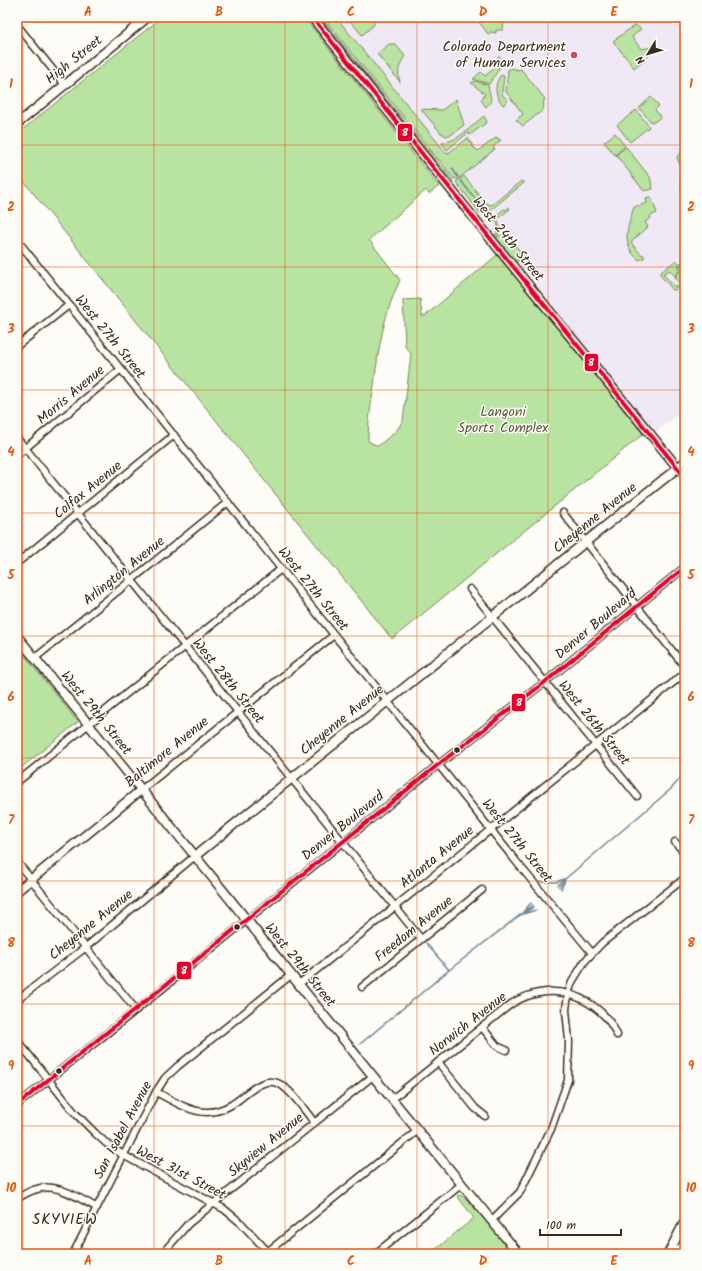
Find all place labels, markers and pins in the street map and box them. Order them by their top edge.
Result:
place label: Colorado Department of Human Services [442,36,567,74]
marker: Colorado Department of Human Services [569,50,579,60]
unlabelled marker [452,745,462,755]
unlabelled marker [232,922,242,932]
unlabelled marker [54,1066,64,1076]

